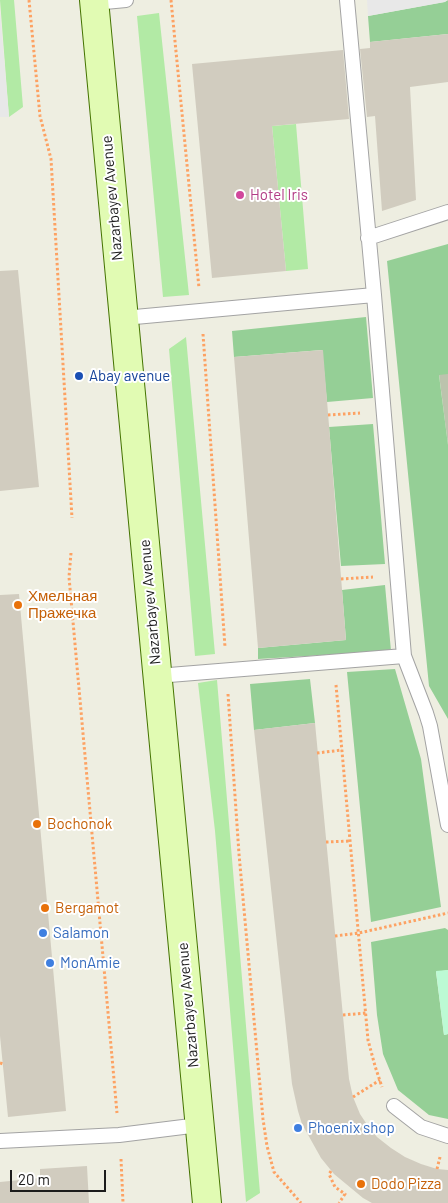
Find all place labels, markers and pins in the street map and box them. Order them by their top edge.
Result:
place label: Hotel Iris [250,186,308,204]
marker: Hotel Iris [234,189,246,201]
place label: Abay avenue [89,367,170,385]
marker: Abay avenue [73,370,85,382]
place label: Хмельная Пражечка [28,587,97,622]
marker: Хмельная Пражечка [12,599,24,611]
place label: Bochonok [47,815,112,833]
marker: Bochonok [31,818,43,830]
place label: Bergamot [55,899,119,917]
marker: Bergamot [39,902,51,914]
place label: Salamon [53,924,109,942]
marker: Salamon [37,927,49,939]
place label: MonAmie [60,954,120,972]
marker: MonAmie [44,957,56,969]
place label: Phoenix shop [308,1119,395,1137]
marker: Phoenix shop [292,1122,304,1134]
place label: Dodo Pizza [371,1175,442,1193]
marker: Dodo Pizza [355,1178,367,1190]

